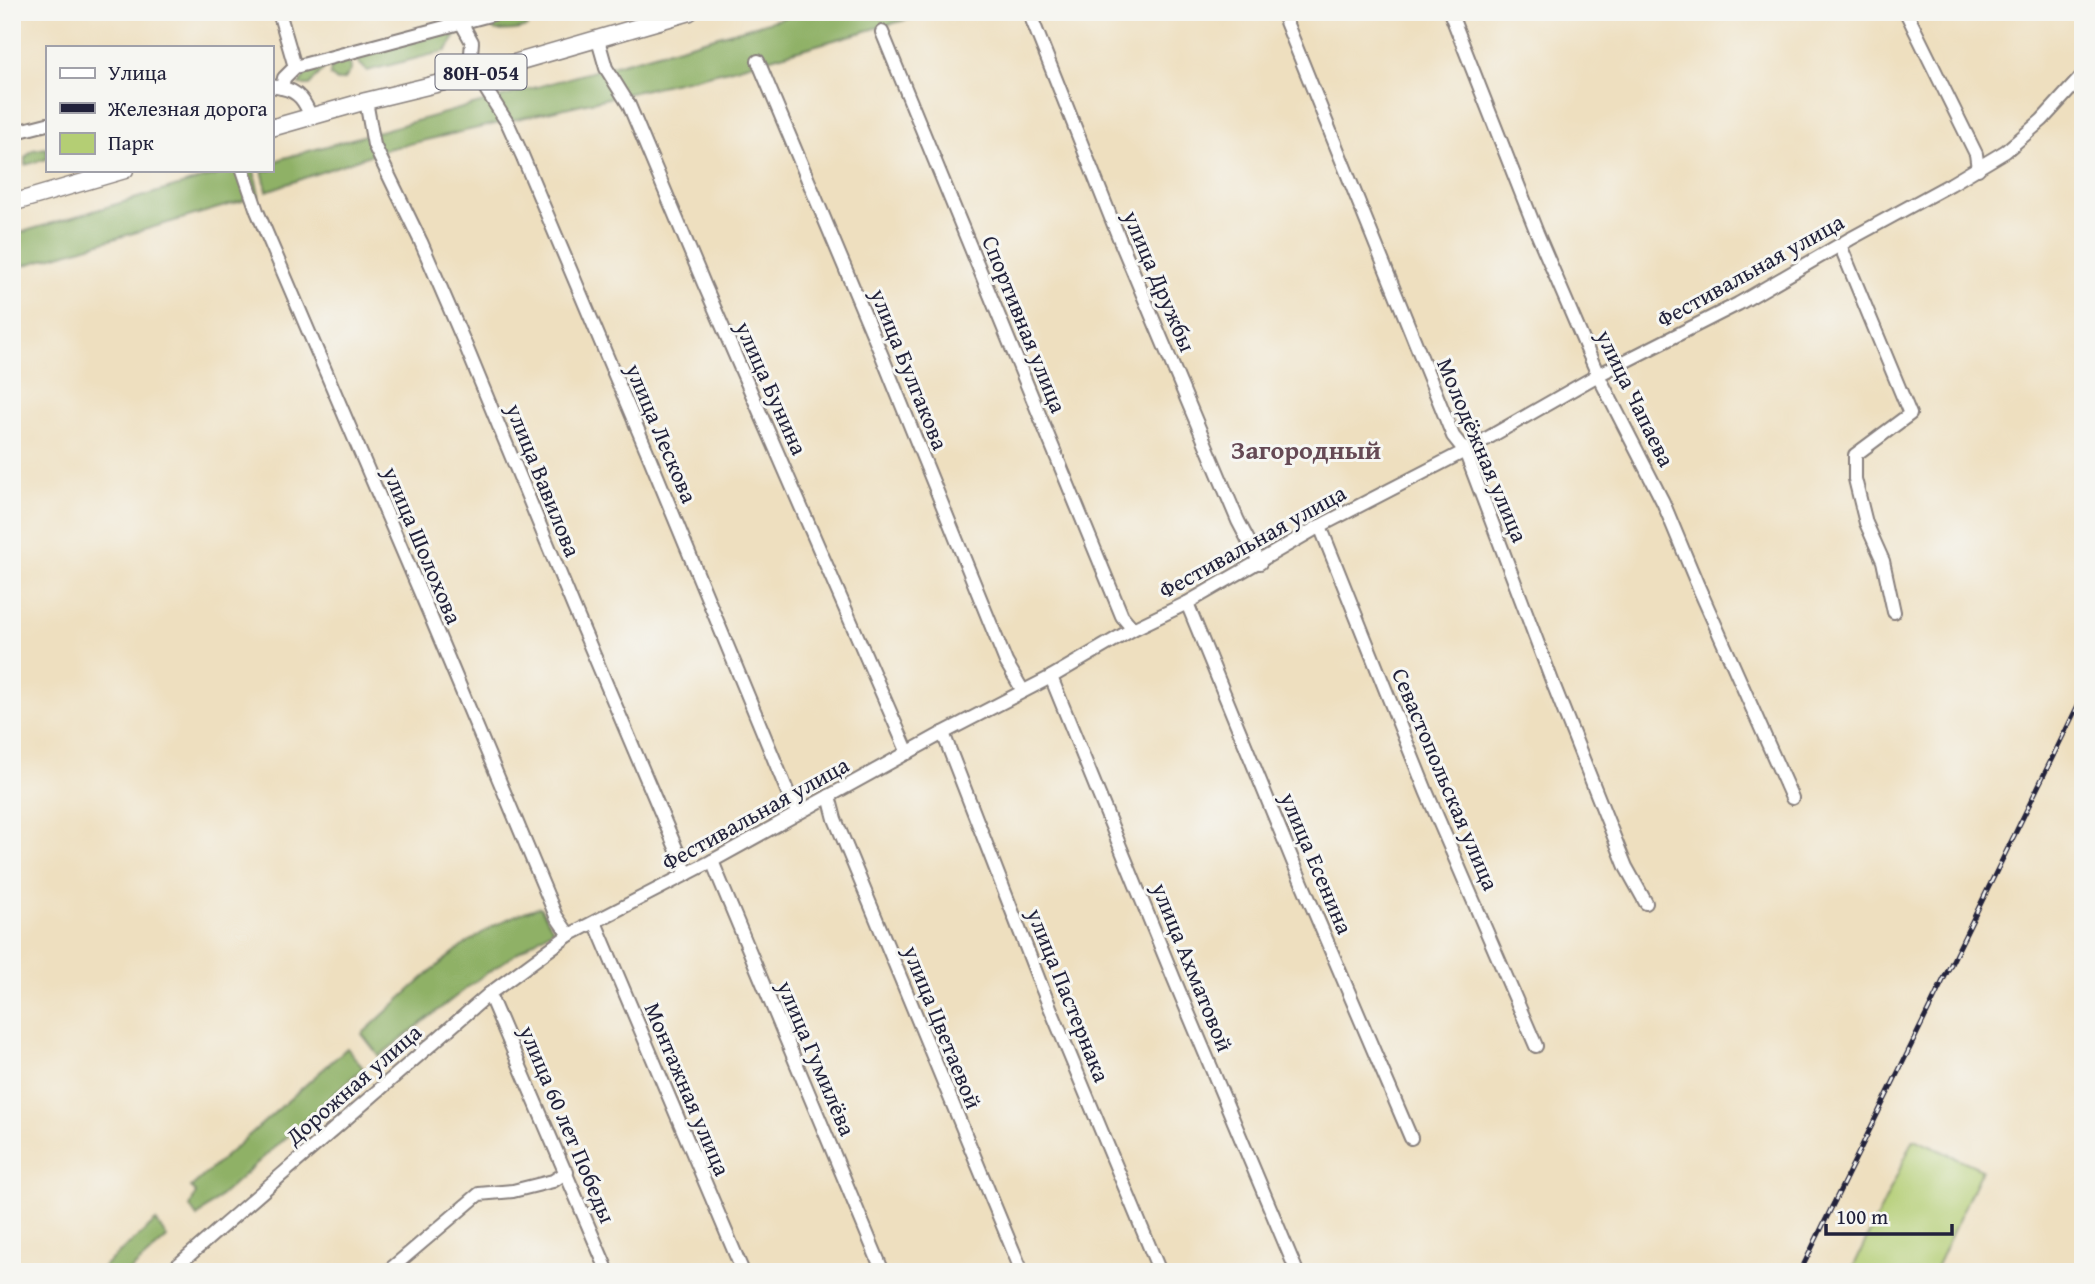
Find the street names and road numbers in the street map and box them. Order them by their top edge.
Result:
road number: 80Н-054 [435,55,526,90]
street label: улица Дружбы [1115,204,1205,357]
street label: Фестивальная улица [1650,205,1850,335]
street label: Спортивная улица [974,230,1076,418]
street label: улица Булгакова [862,283,957,455]
street label: улица Бунина [727,315,816,460]
street label: улица Чапаева [1588,323,1684,472]
street label: Молодёжная улица [1429,353,1537,547]
street label: улица Лескова [617,357,706,508]
street label: улица Вавилова [498,398,590,562]
street label: улица Шолохова [375,460,471,629]
street label: Фестивальная улица [1152,476,1352,606]
street label: Севастопольская улица [1384,663,1508,895]
street label: Фестивальная улица [655,748,855,878]
street label: улица Есенина [1272,786,1362,939]
street label: улица Ахматовой [1144,877,1242,1057]
street label: улица Пастернака [1019,902,1119,1087]
street label: улица Цветаевой [895,939,991,1114]
street label: улица Гумилёва [769,974,865,1141]
street label: Монтажная улица [637,997,739,1181]
street label: Дорожная улица [277,1016,428,1153]
street label: улица 60 лет Победы [511,1019,625,1228]

